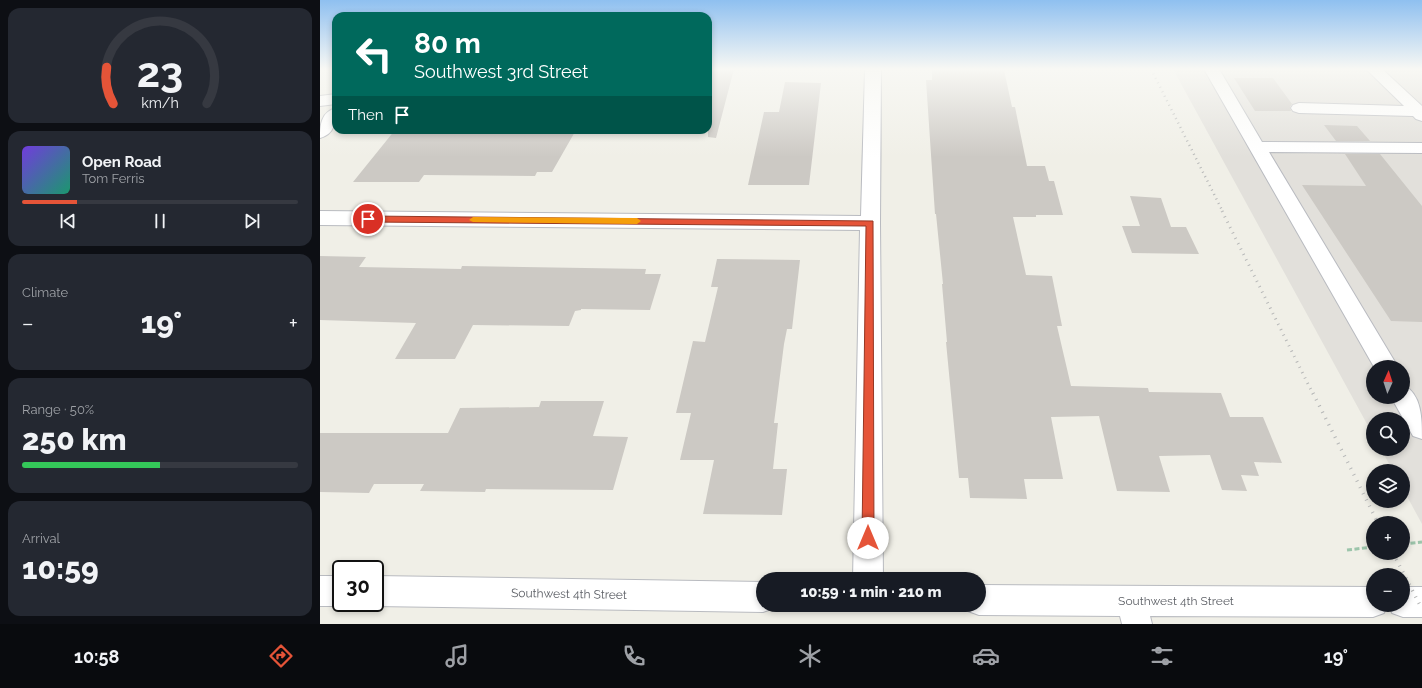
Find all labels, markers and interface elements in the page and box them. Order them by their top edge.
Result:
text: 80 m [414,27,481,60]
icon: left [348,28,400,80]
text: 23 [137,47,183,96]
text: Southwest 3rd Street [414,61,588,82]
text: km/h [141,94,179,110]
icon: arrive [391,104,413,126]
text: Then [348,106,383,124]
text: Open Road [82,153,162,171]
text: Tom Ferris [82,171,145,186]
pin [351,202,385,236]
icon: arrive [357,208,379,230]
icon: previous [57,210,79,232]
icon: pause [149,210,171,232]
icon: next [241,210,263,232]
text: Climate [22,285,68,300]
text: 19° [141,305,182,340]
text: − [22,310,34,336]
text: + [289,310,298,336]
north arrow [1366,360,1410,404]
map controls [1366,360,1410,612]
text: Range · 50% [22,402,94,417]
button: search [1366,412,1410,456]
text: 250 km [22,422,127,457]
button: layers [1366,464,1410,508]
button: + [1366,516,1410,560]
position arrow [847,517,889,559]
text: Arrival [22,531,60,546]
text: 10:59 [22,551,99,586]
speed limit sign: 30 [332,560,384,612]
button: − [1366,568,1410,612]
text: 10:59 · 1 min · 210 m [800,583,942,601]
street label: Southwest 4th Street [511,586,627,602]
street label: Southwest 4th Street [1118,594,1234,608]
icon: directions [267,642,295,670]
icon: music [443,642,471,670]
icon: phone [620,642,648,670]
icon: climate [796,642,824,670]
icon: car [972,642,1000,670]
icon: filters [1148,642,1176,670]
text: 10:58 [74,646,119,667]
text: 19° [1324,646,1348,667]

